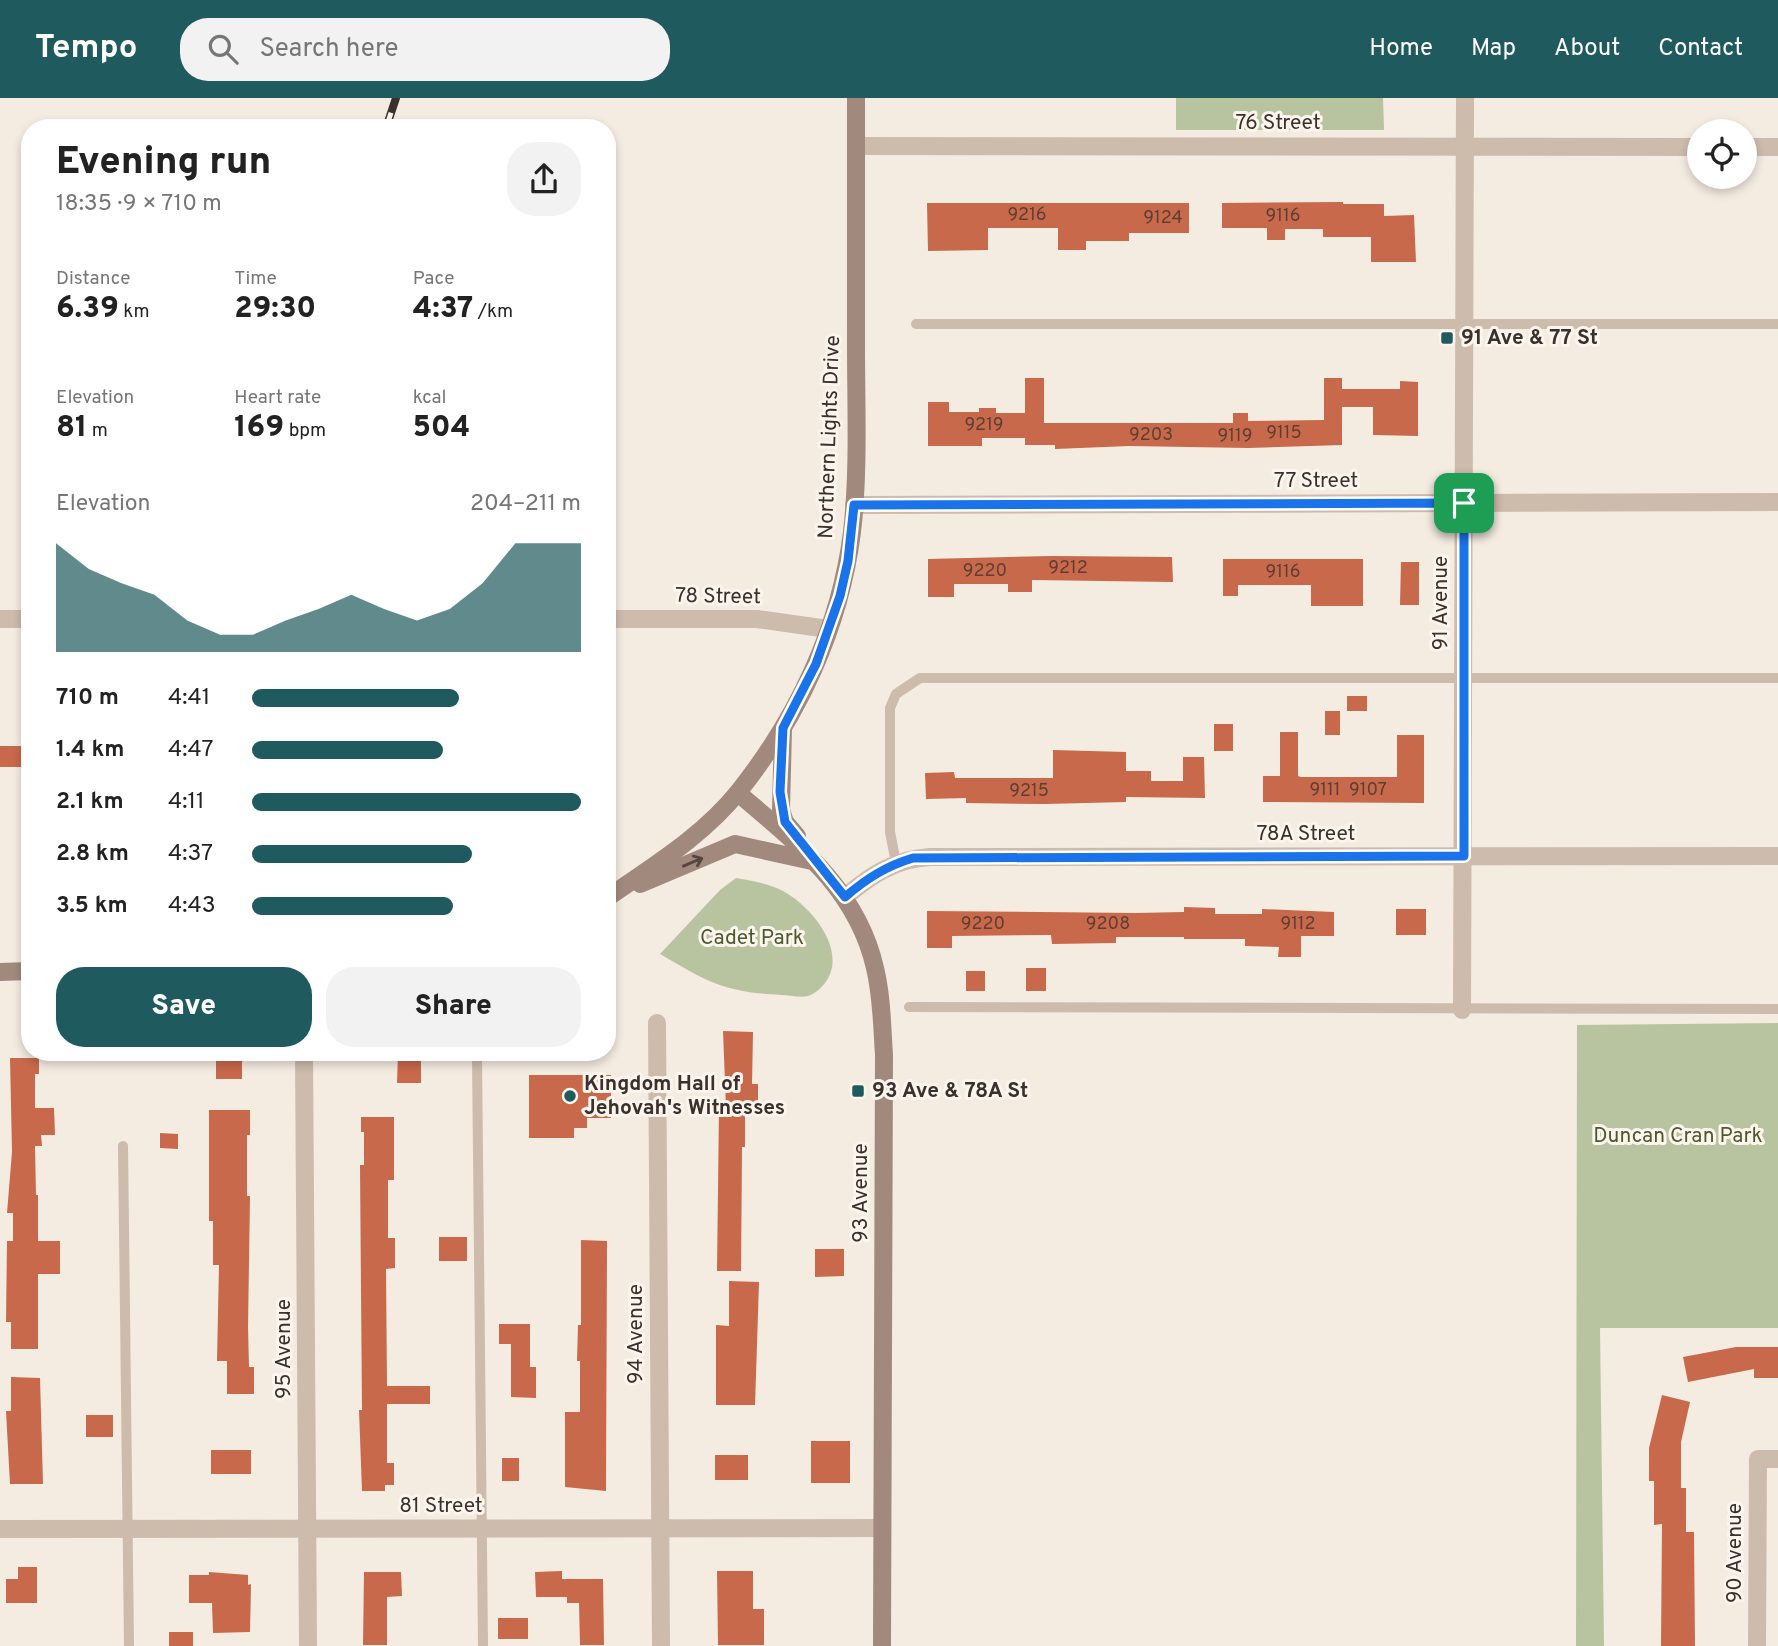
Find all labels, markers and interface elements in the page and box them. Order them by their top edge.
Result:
search box [180,18,670,81]
text: Tempo [35,28,138,70]
icon: search [204,30,242,68]
text: Search here [260,33,398,66]
text: Home [1369,34,1433,64]
text: Map [1471,34,1516,64]
text: About [1554,34,1620,64]
text: Contact [1658,34,1743,64]
street label: 76 Street [1235,110,1321,137]
map controls [1687,119,1757,189]
button: locate [1687,119,1757,189]
text: Evening run [56,139,271,188]
button: share [507,142,581,216]
text: 18:35 · 9 × 710 m [56,190,222,219]
house number: 9216 [1007,204,1047,227]
house number: 9116 [1266,205,1300,228]
house number: 9124 [1143,207,1183,230]
text: Distance [56,267,131,291]
text: Time [234,267,277,291]
text: Pace [413,267,454,291]
text: 6.39 [56,291,119,328]
text: 29:30 [234,291,316,328]
text: 4:37 [413,291,473,328]
text: km [119,300,150,324]
text: /km [473,300,513,324]
place label: 91 Ave & 77 St [1461,325,1598,352]
marker: 91 Ave & 77 St [1439,330,1455,346]
street label: Northern Lights Drive [813,335,847,539]
text: Elevation [56,386,134,410]
text: Heart rate [234,386,321,410]
text: kcal [413,386,446,410]
text: 81 [56,410,87,447]
text: 169 [234,410,284,447]
text: 504 [413,410,470,447]
house number: 9219 [964,414,1004,437]
text: m [87,419,108,443]
text: bpm [284,419,326,443]
house number: 9115 [1266,422,1302,445]
house number: 9203 [1129,424,1173,447]
house number: 9119 [1218,425,1252,448]
street label: 77 Street [1274,468,1358,495]
pin [1434,473,1494,533]
icon: arrive [1445,484,1483,522]
text: Elevation [56,490,151,519]
text: 204–211 m [470,490,581,519]
street label: 91 Avenue [1428,556,1455,650]
house number: 9212 [1048,557,1088,580]
house number: 9220 [963,560,1007,583]
house number: 9116 [1266,561,1300,584]
street label: 78 Street [675,583,761,611]
text: 710 m [56,684,119,713]
text: 4:41 [168,684,210,713]
text: 1.4 km [56,736,124,765]
text: 4:47 [168,736,214,765]
house number: 9111 [1310,779,1340,802]
house number: 9107 [1349,779,1387,802]
house number: 9215 [1009,780,1049,803]
text: 2.1 km [56,788,124,817]
text: 4:11 [168,788,205,817]
street label: 78A Street [1256,821,1356,848]
text: 2.8 km [56,840,129,869]
text: 4:37 [168,840,213,869]
one-way arrow [681,855,703,868]
text: 3.5 km [56,892,128,921]
text: 4:43 [168,892,216,921]
house number: 9220 [961,913,1005,936]
house number: 9208 [1086,913,1130,936]
house number: 9112 [1280,913,1316,936]
park label: Cadet Park [700,925,804,952]
button: Save [56,967,312,1047]
button: Share [326,967,581,1047]
place label: Kingdom Hall of Jehovah's Witnesses [584,1071,785,1122]
place label: 93 Ave & 78A St [872,1078,1028,1105]
marker: 93 Ave & 78A St [850,1083,866,1099]
marker: Kingdom Hall of Jehovah's Witnesses [562,1088,578,1104]
park label: Duncan Cran Park [1593,1123,1763,1150]
street label: 93 Avenue [848,1143,875,1243]
street label: 94 Avenue [623,1284,650,1384]
street label: 95 Avenue [271,1299,298,1399]
street label: 81 Street [399,1493,483,1520]
street label: 90 Avenue [1722,1503,1749,1603]

